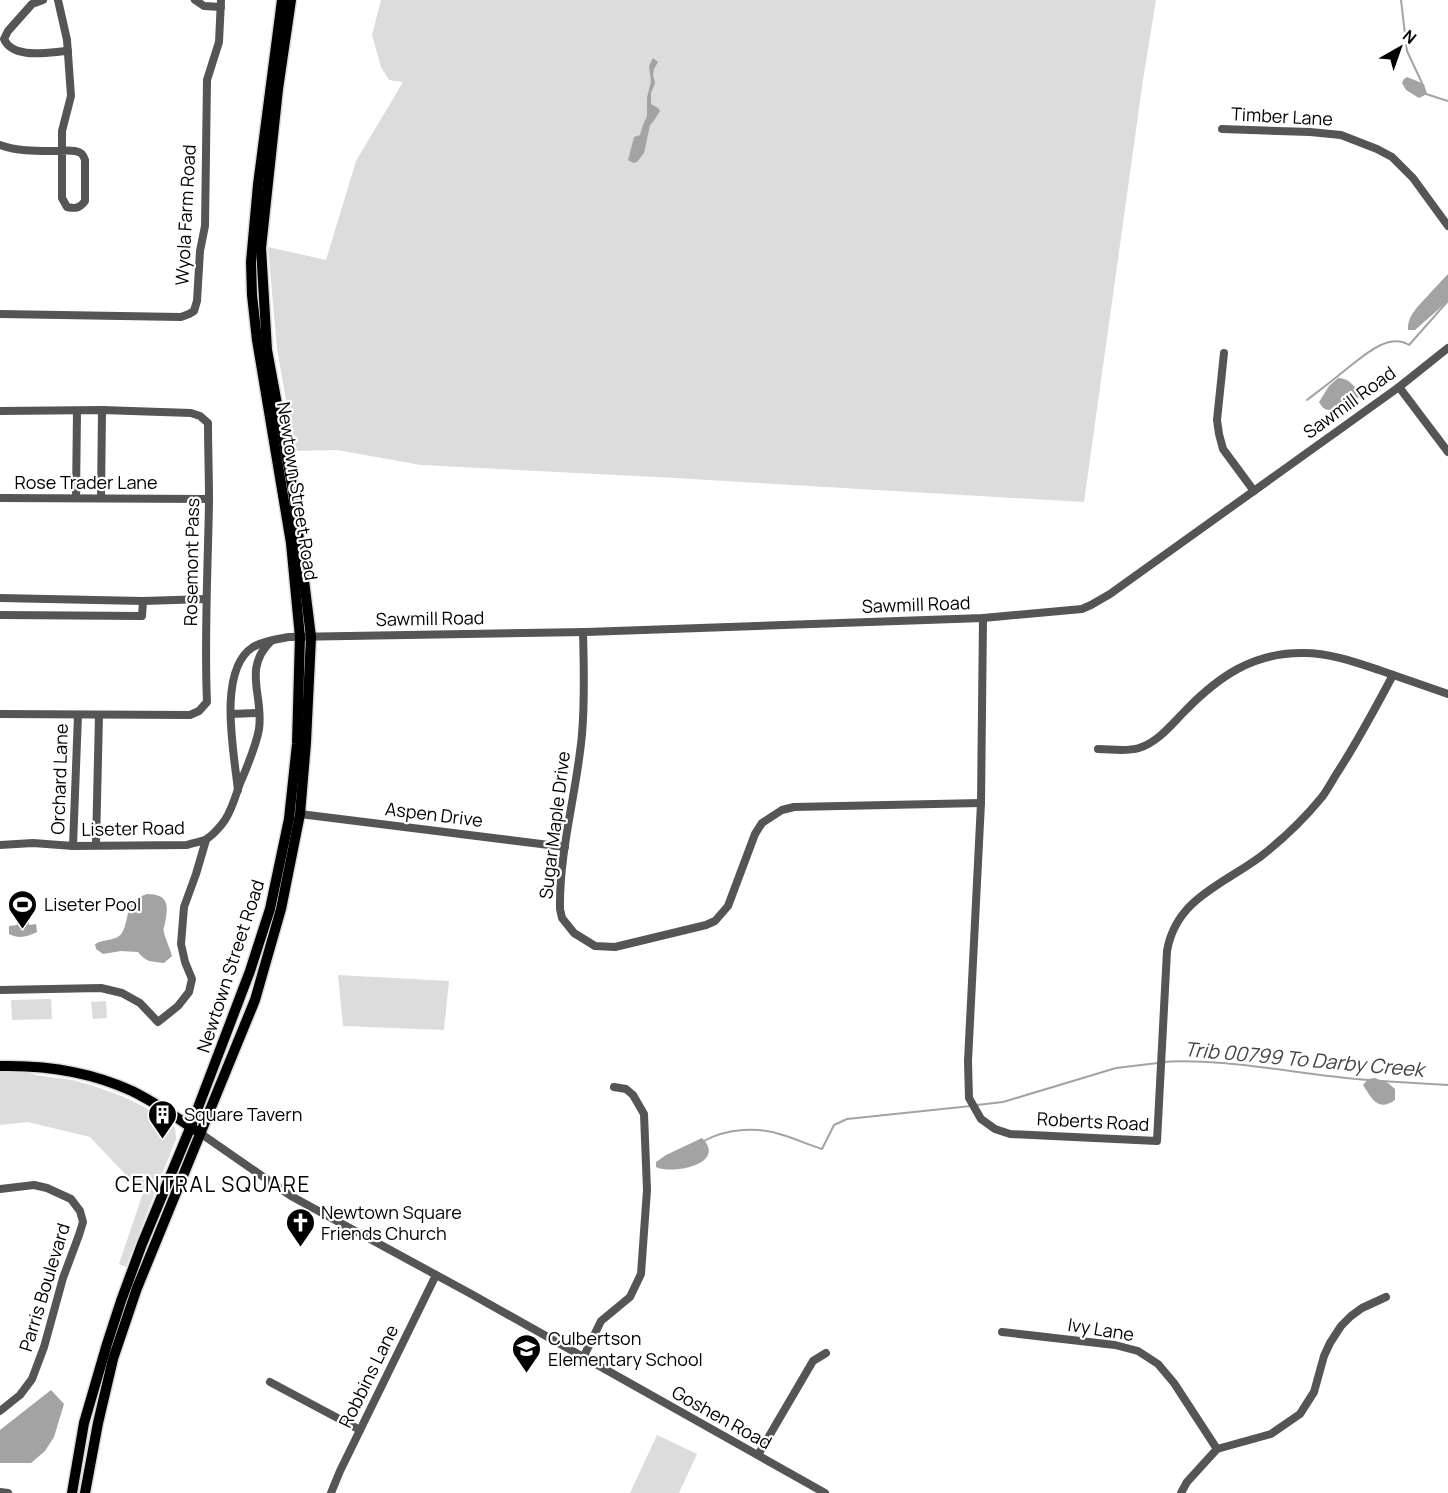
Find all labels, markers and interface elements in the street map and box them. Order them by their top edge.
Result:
north arrow [1370,18,1430,78]
text: N [1398,24,1421,49]
street label: Timber Lane [1231,101,1333,131]
street label: Wyola Farm Road [169,144,201,286]
street label: Sawmill Road [1298,360,1400,444]
street label: Newtown Street Road [272,400,324,582]
street label: Rose Trader Lane [14,470,158,494]
street label: Rosemont Pass [178,498,204,626]
street label: Sawmill Road [861,590,971,618]
street label: Sawmill Road [375,605,485,631]
street label: Orchard Lane [45,723,73,835]
street label: Sugar Maple Drive [533,750,575,900]
street label: Aspen Drive [384,796,484,832]
street label: Liseter Road [81,815,185,841]
street label: Newtown Street Road [191,876,269,1056]
sports icon: Liseter Pool [7,888,39,930]
place label: Liseter Pool [44,892,141,916]
water label: Trib 00799 To Darby Creek [1183,1035,1428,1083]
building icon: Square Tavern [147,1098,179,1140]
place label: Square Tavern [184,1102,303,1126]
street label: Roberts Road [1036,1106,1150,1136]
district label: CENTRAL SQUARE [115,1170,311,1198]
place label: Newtown Square Friends Church [321,1200,462,1245]
church icon: Newtown Square Friends Church [284,1206,316,1248]
street label: Parris Boulevard [13,1220,75,1354]
street label: Ivy Lane [1066,1312,1136,1346]
street label: Robbins Lane [333,1321,403,1431]
place label: Culbertson Elementary School [548,1326,703,1371]
school or university icon: Culbertson Elementary School [511,1332,543,1374]
street label: Goshen Road [668,1380,776,1454]

